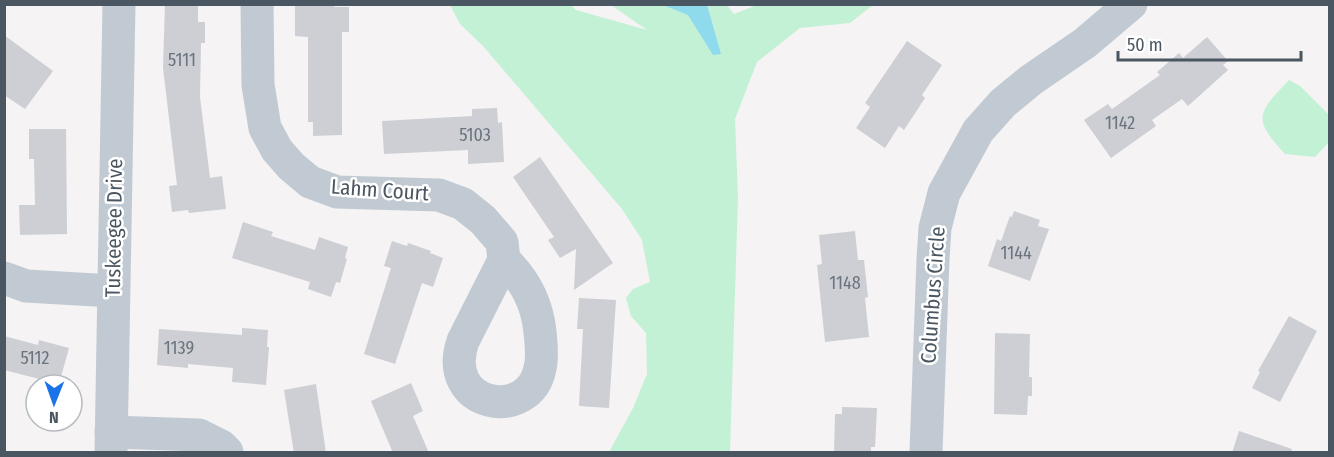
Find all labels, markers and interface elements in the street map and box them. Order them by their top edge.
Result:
scale bar [1118,24,1301,62]
text: 50 m [1127,34,1163,56]
house number: 5111 [168,49,196,71]
house number: 1142 [1105,112,1135,134]
house number: 5103 [459,124,491,146]
street label: Tuskeegee Drive [100,158,128,298]
street label: Lahm Court [330,174,430,206]
street label: Columbus Circle [915,225,951,365]
house number: 1144 [1000,242,1032,264]
house number: 1148 [829,272,861,294]
house number: 1139 [164,337,194,359]
house number: 5112 [20,347,50,369]
north arrow [24,373,84,433]
text: N [49,408,59,427]

